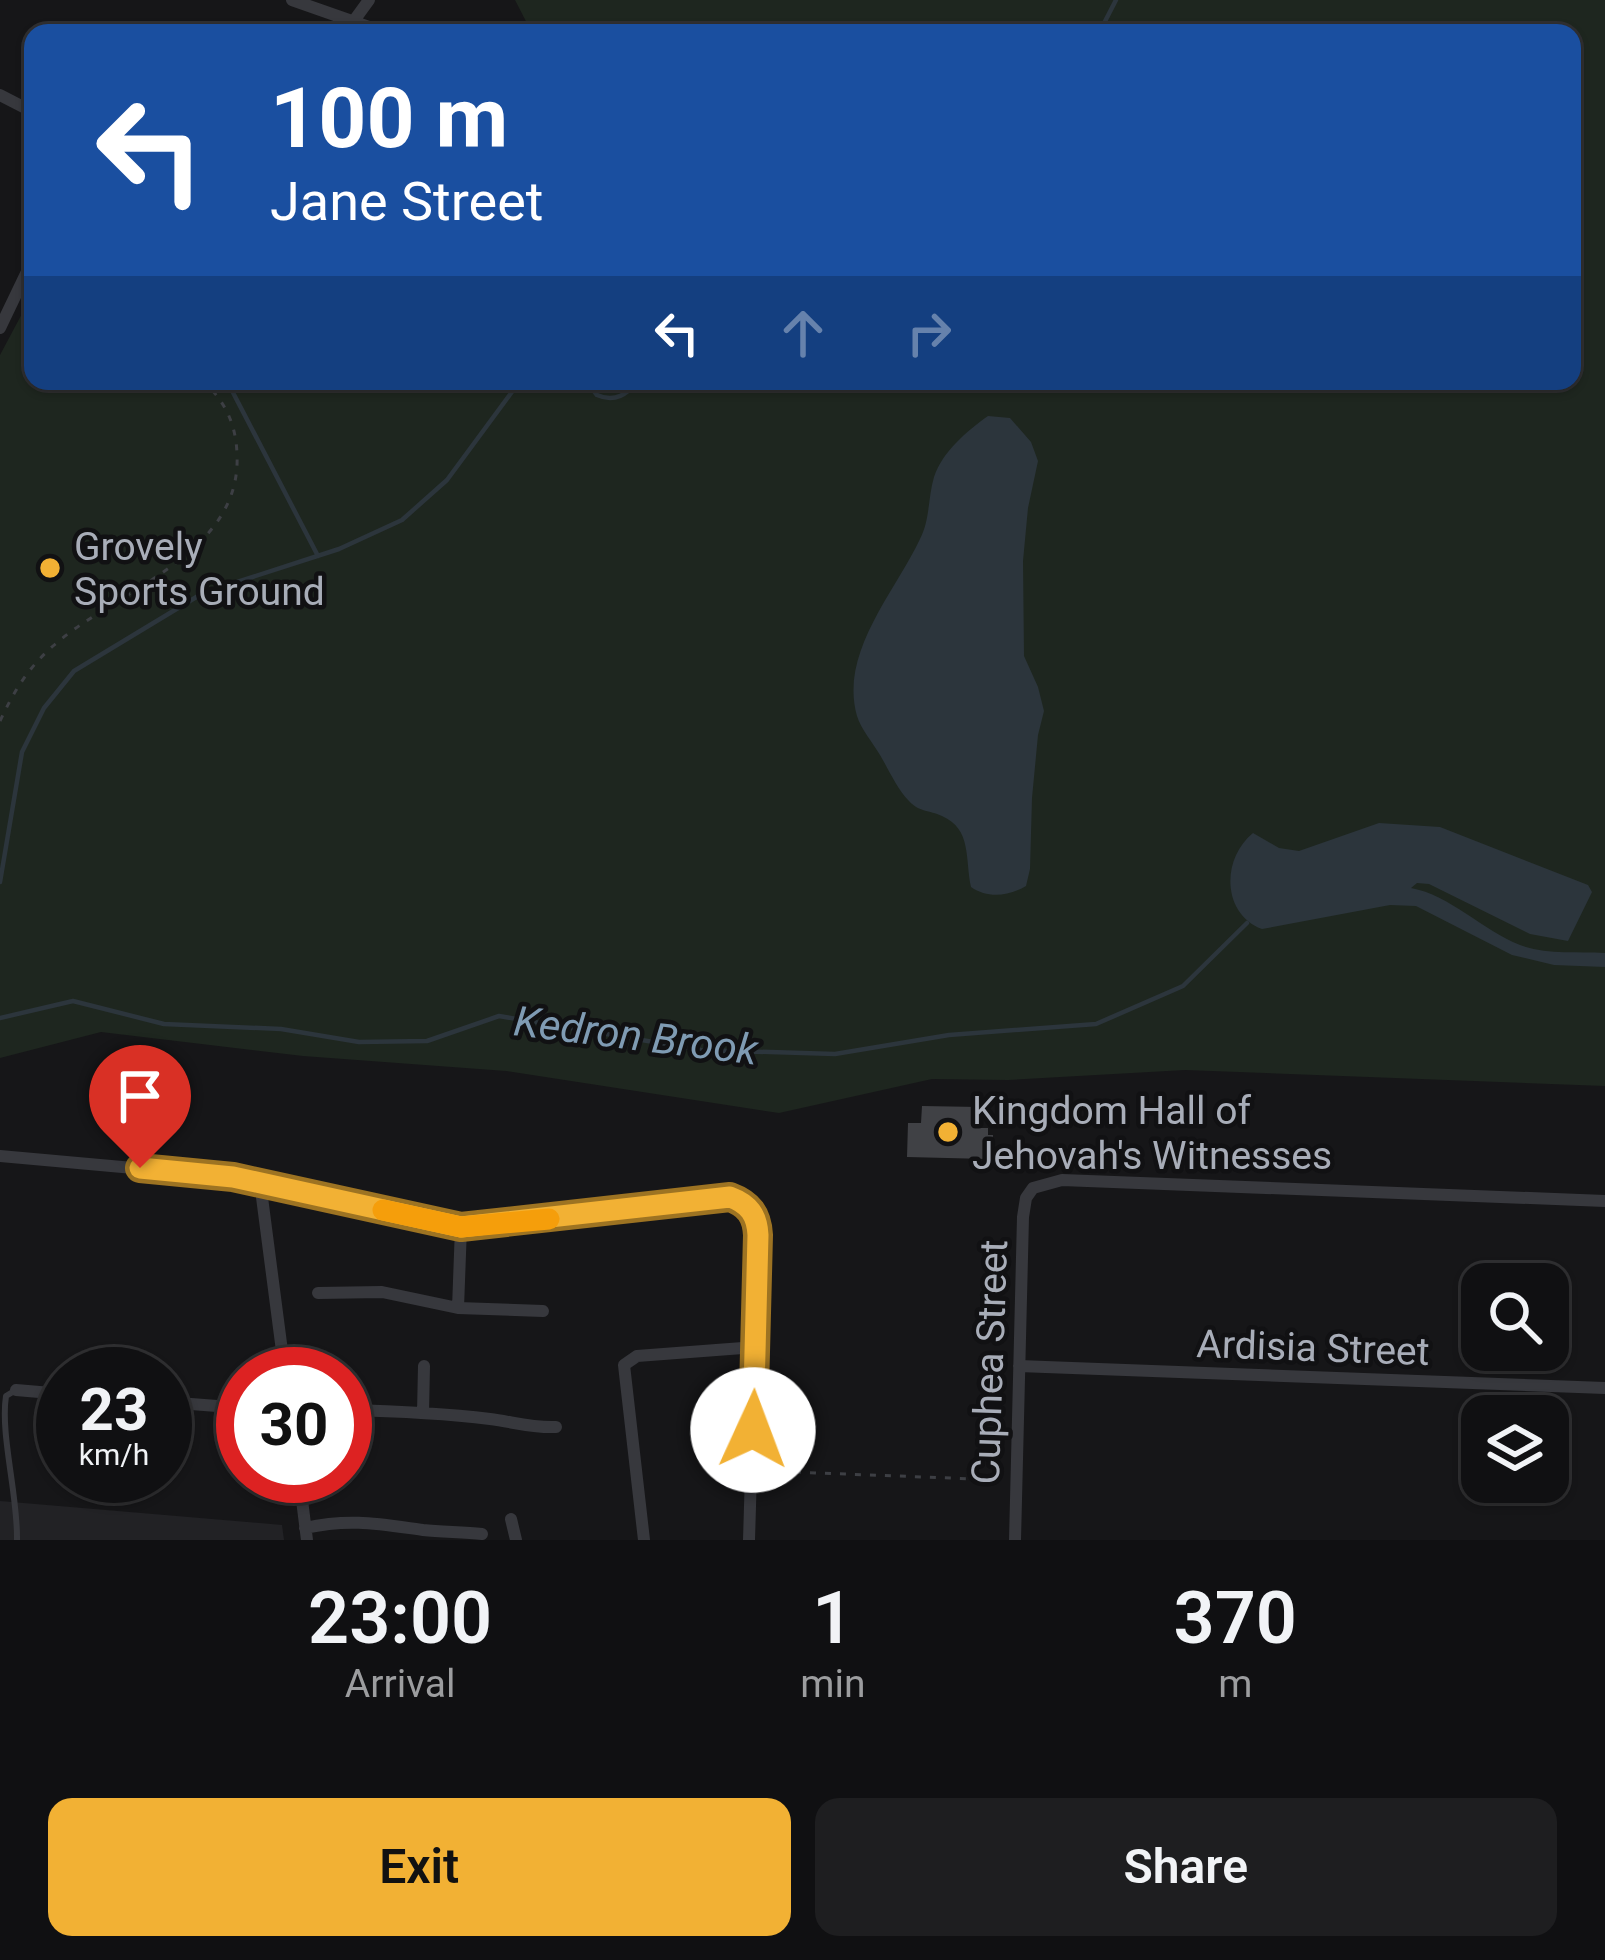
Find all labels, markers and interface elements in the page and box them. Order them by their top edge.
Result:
text: 100 m [270,69,508,168]
icon: left [72,72,228,228]
text: Jane Street [270,170,543,233]
icon: left [644,300,710,366]
icon: ahead [770,300,836,366]
icon: right [896,300,962,366]
place label: Grovely Sports Ground [74,524,325,615]
marker: Grovely Sports Ground [37,555,63,581]
water label: Kedron Brook [511,996,762,1075]
pin [89,1045,191,1168]
icon: arrive [107,1063,173,1129]
place label: Kingdom Hall of Jehovah's Witnesses [972,1088,1332,1179]
marker: Kingdom Hall of Jehovah's Witnesses [935,1119,961,1145]
street label: Cuphea Street [963,1239,1017,1485]
map controls [1461,1263,1569,1503]
button: search [1461,1263,1569,1371]
street label: Ardisia Street [1196,1321,1430,1375]
speed limit sign: 30 [216,1347,372,1503]
position arrow [690,1367,816,1493]
text: 23 [80,1374,148,1445]
button: layers [1461,1395,1569,1503]
text: km/h [79,1437,149,1472]
text: 23:00 [308,1576,492,1661]
text: 1 [812,1576,853,1661]
text: 370 [1174,1576,1297,1661]
text: Arrival [345,1661,455,1707]
text: min [800,1661,865,1707]
text: m [1218,1661,1252,1707]
button: Exit [48,1798,791,1936]
button: Share [815,1798,1557,1936]

